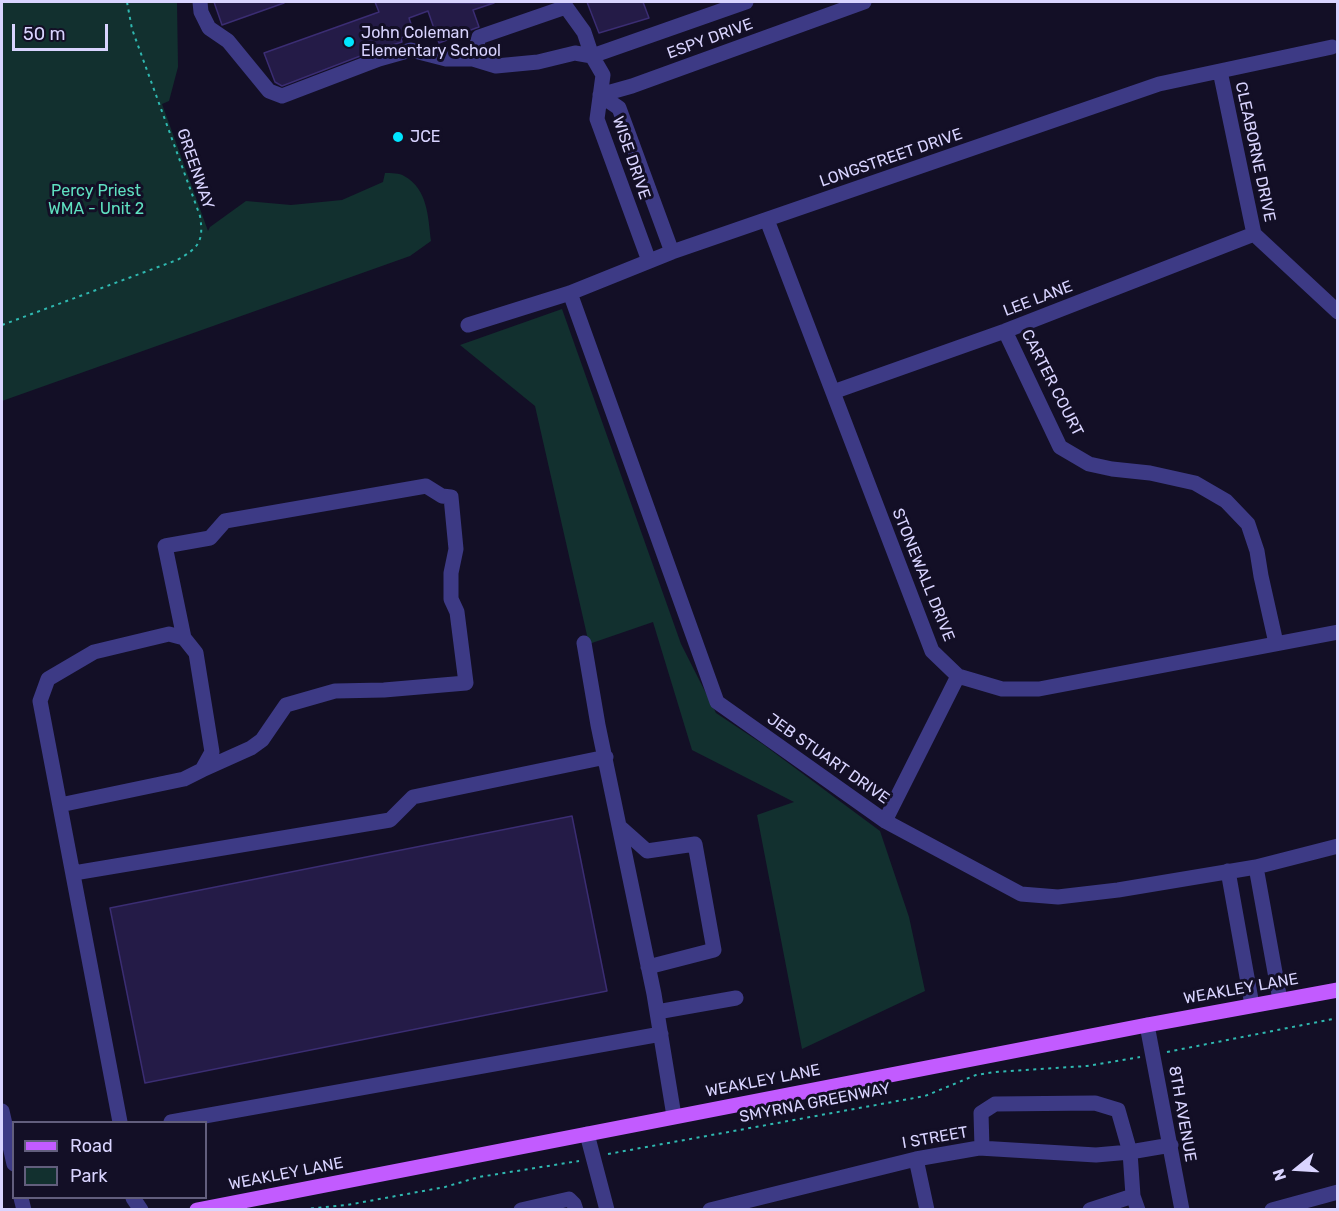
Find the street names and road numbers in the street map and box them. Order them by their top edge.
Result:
street label: ESPY DRIVE [664,15,756,63]
street label: CLEABORNE DRIVE [1231,80,1279,224]
street label: WISE DRIVE [608,114,654,202]
street label: LONGSTREET DRIVE [817,125,965,191]
street label: GREENWAY [172,126,218,212]
street label: LEE LANE [1001,277,1075,321]
street label: CARTER COURT [1017,326,1087,440]
street label: STONEWALL DRIVE [888,506,958,644]
street label: JEB STUART DRIVE [763,710,893,808]
street label: WEAKLEY LANE [1182,969,1300,1009]
street label: WEAKLEY LANE [704,1060,822,1102]
street label: 8TH AVENUE [1164,1065,1200,1163]
street label: SMYRNA GREENWAY [738,1079,892,1127]
street label: I STREET [901,1123,969,1153]
street label: WEAKLEY LANE [227,1153,345,1195]

